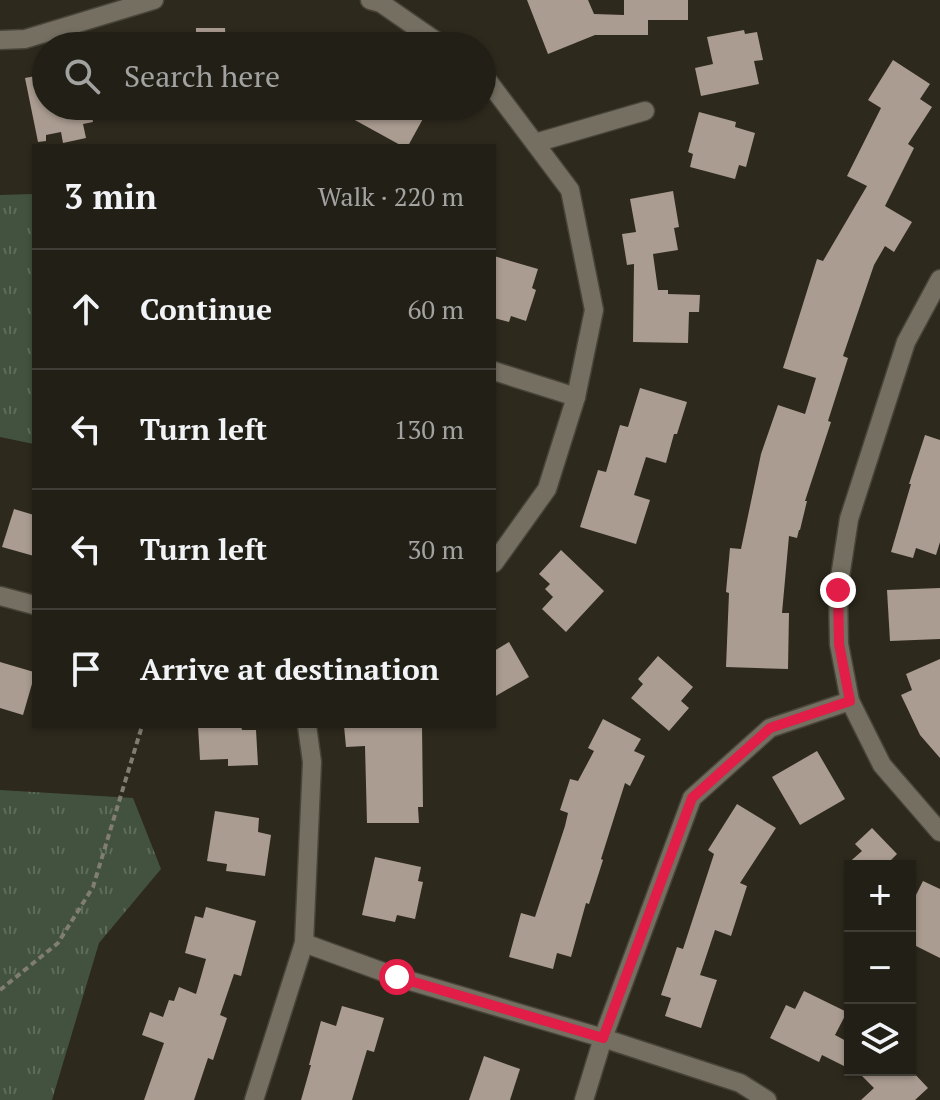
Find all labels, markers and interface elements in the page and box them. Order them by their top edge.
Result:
search box [32,32,496,120]
icon: search [60,54,104,98]
text: Search here [124,56,280,96]
text: 3 min [64,174,157,219]
text: Walk · 220 m [318,179,464,213]
icon: ahead [64,287,108,331]
text: Continue [140,289,272,329]
text: 60 m [408,292,464,326]
icon: left [64,407,108,451]
text: Turn left [140,409,267,449]
text: 130 m [394,412,464,446]
icon: left [64,527,108,571]
text: Turn left [140,529,267,569]
text: 30 m [408,532,464,566]
route end [820,572,856,608]
icon: arrive [64,647,108,691]
text: Arrive at destination [140,649,439,689]
map controls [844,860,916,1076]
button: + [844,860,916,932]
button: − [844,932,916,1004]
route start [379,959,415,995]
button: layers [844,1004,916,1076]

